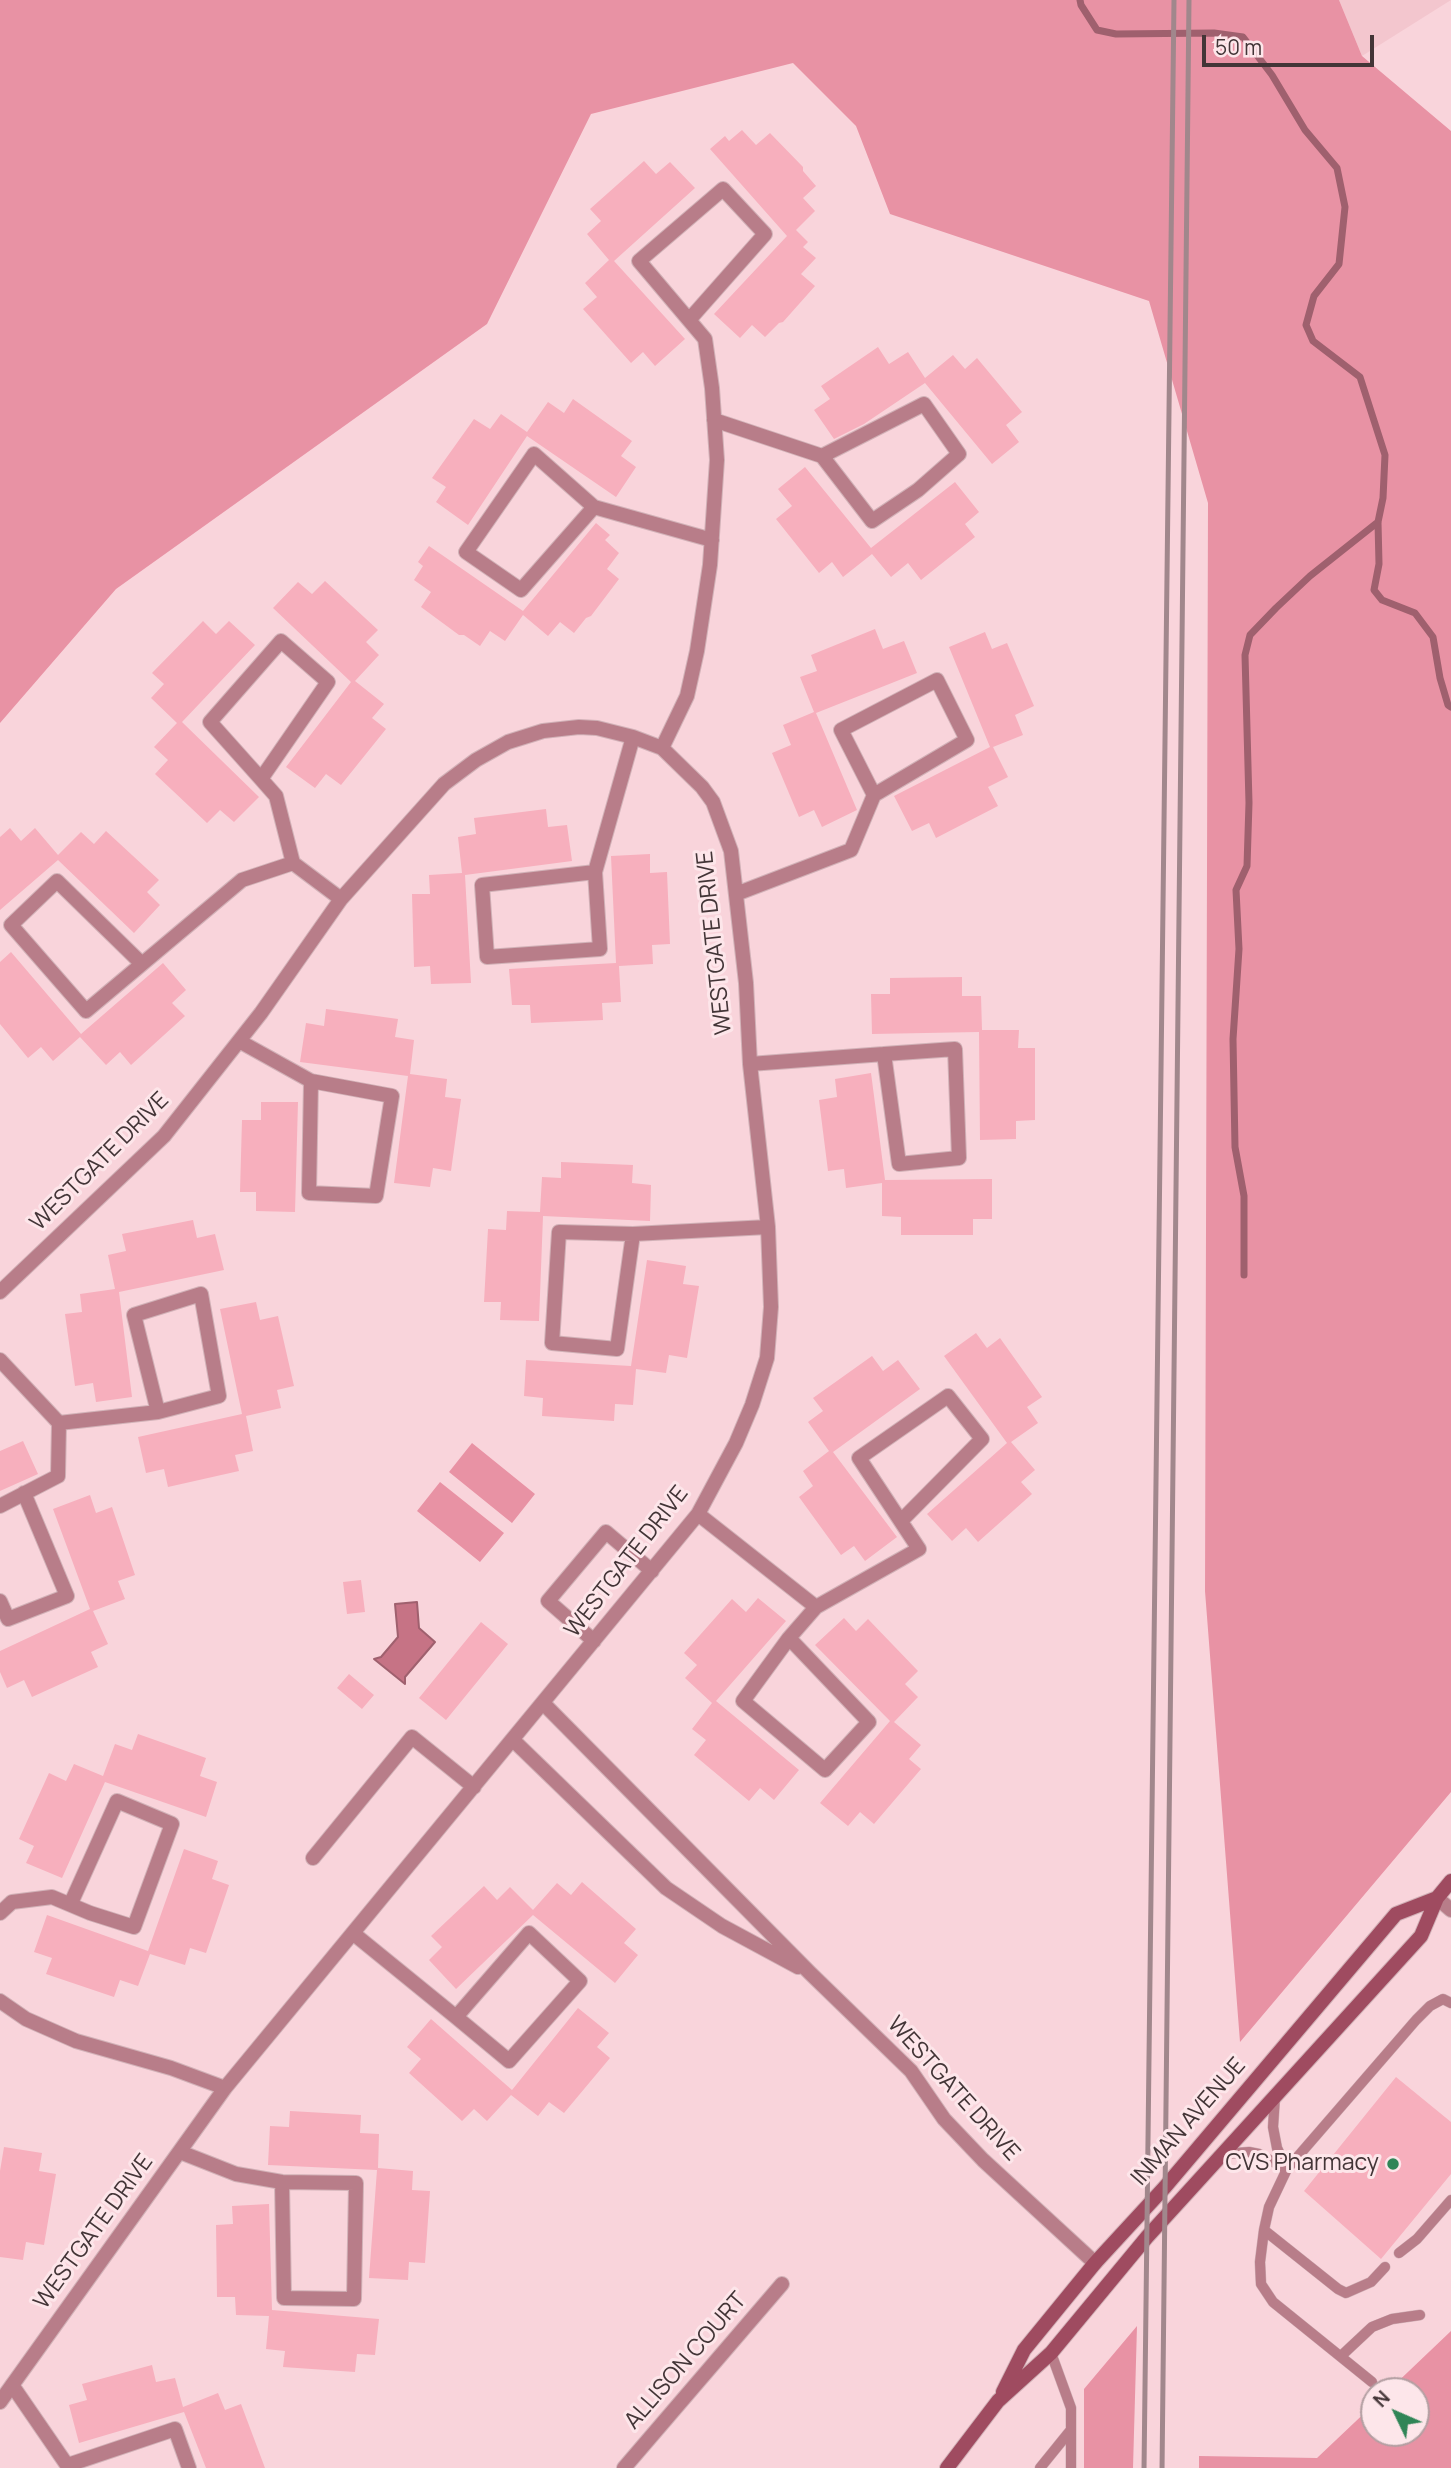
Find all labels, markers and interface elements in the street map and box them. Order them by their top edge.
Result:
scale bar [1206,21,1378,65]
text: 50 m [1215,33,1262,61]
street label: WESTGATE DRIVE [692,850,738,1036]
street label: WESTGATE DRIVE [25,1087,175,1237]
street label: WESTGATE DRIVE [559,1481,695,1643]
street label: WESTGATE DRIVE [881,2011,1025,2167]
street label: INMAN AVENUE [1126,2052,1252,2192]
street label: WESTGATE DRIVE [29,2149,159,2315]
place label: CVS Pharmacy [1225,2150,1379,2178]
marker: CVS Pharmacy [1385,2156,1401,2172]
street label: ALLISON COURT [619,2287,753,2435]
north arrow [1360,2377,1430,2447]
text: N [1367,2385,1395,2413]

